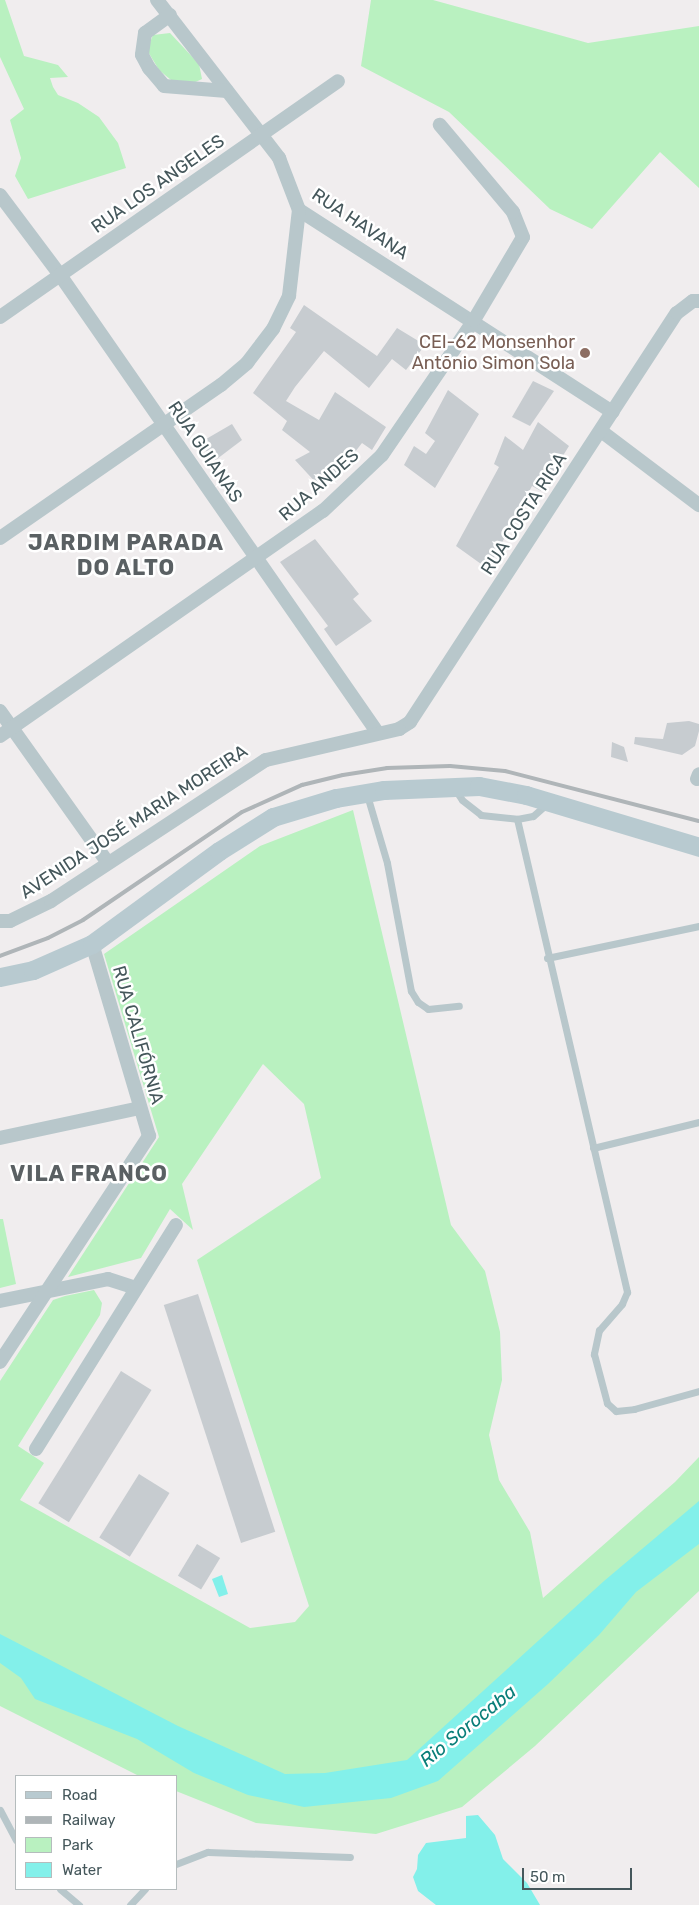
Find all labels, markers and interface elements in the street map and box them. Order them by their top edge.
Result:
street label: RUA LOS ANGELES [87,130,229,238]
street label: RUA HAVANA [307,184,413,264]
place label: CEI-62 Monsenhor Antõnio Simon Sola [412,332,575,374]
marker: CEI-62 Monsenhor Antõnio Simon Sola [579,347,591,359]
street label: RUA GUIANAS [163,397,247,507]
street label: RUA ANDES [274,444,364,526]
street label: RUA COSTA RICA [476,449,572,579]
district label: JARDIM PARADA DO ALTO [26,529,226,580]
street label: AVENIDA JOSÉ MARIA MOREIRA [16,740,252,904]
street label: RUA CALIFÓRNIA [108,963,168,1107]
district label: VILA FRANCO [8,1161,170,1187]
water label: Rio Sorocaba [415,1680,521,1772]
legend [15,1775,178,1890]
text: Road [62,1786,98,1804]
text: Railway [62,1811,116,1829]
text: Park [62,1836,93,1854]
scale bar [524,1858,634,1890]
text: Water [62,1861,102,1879]
text: 50 m [530,1868,565,1886]

